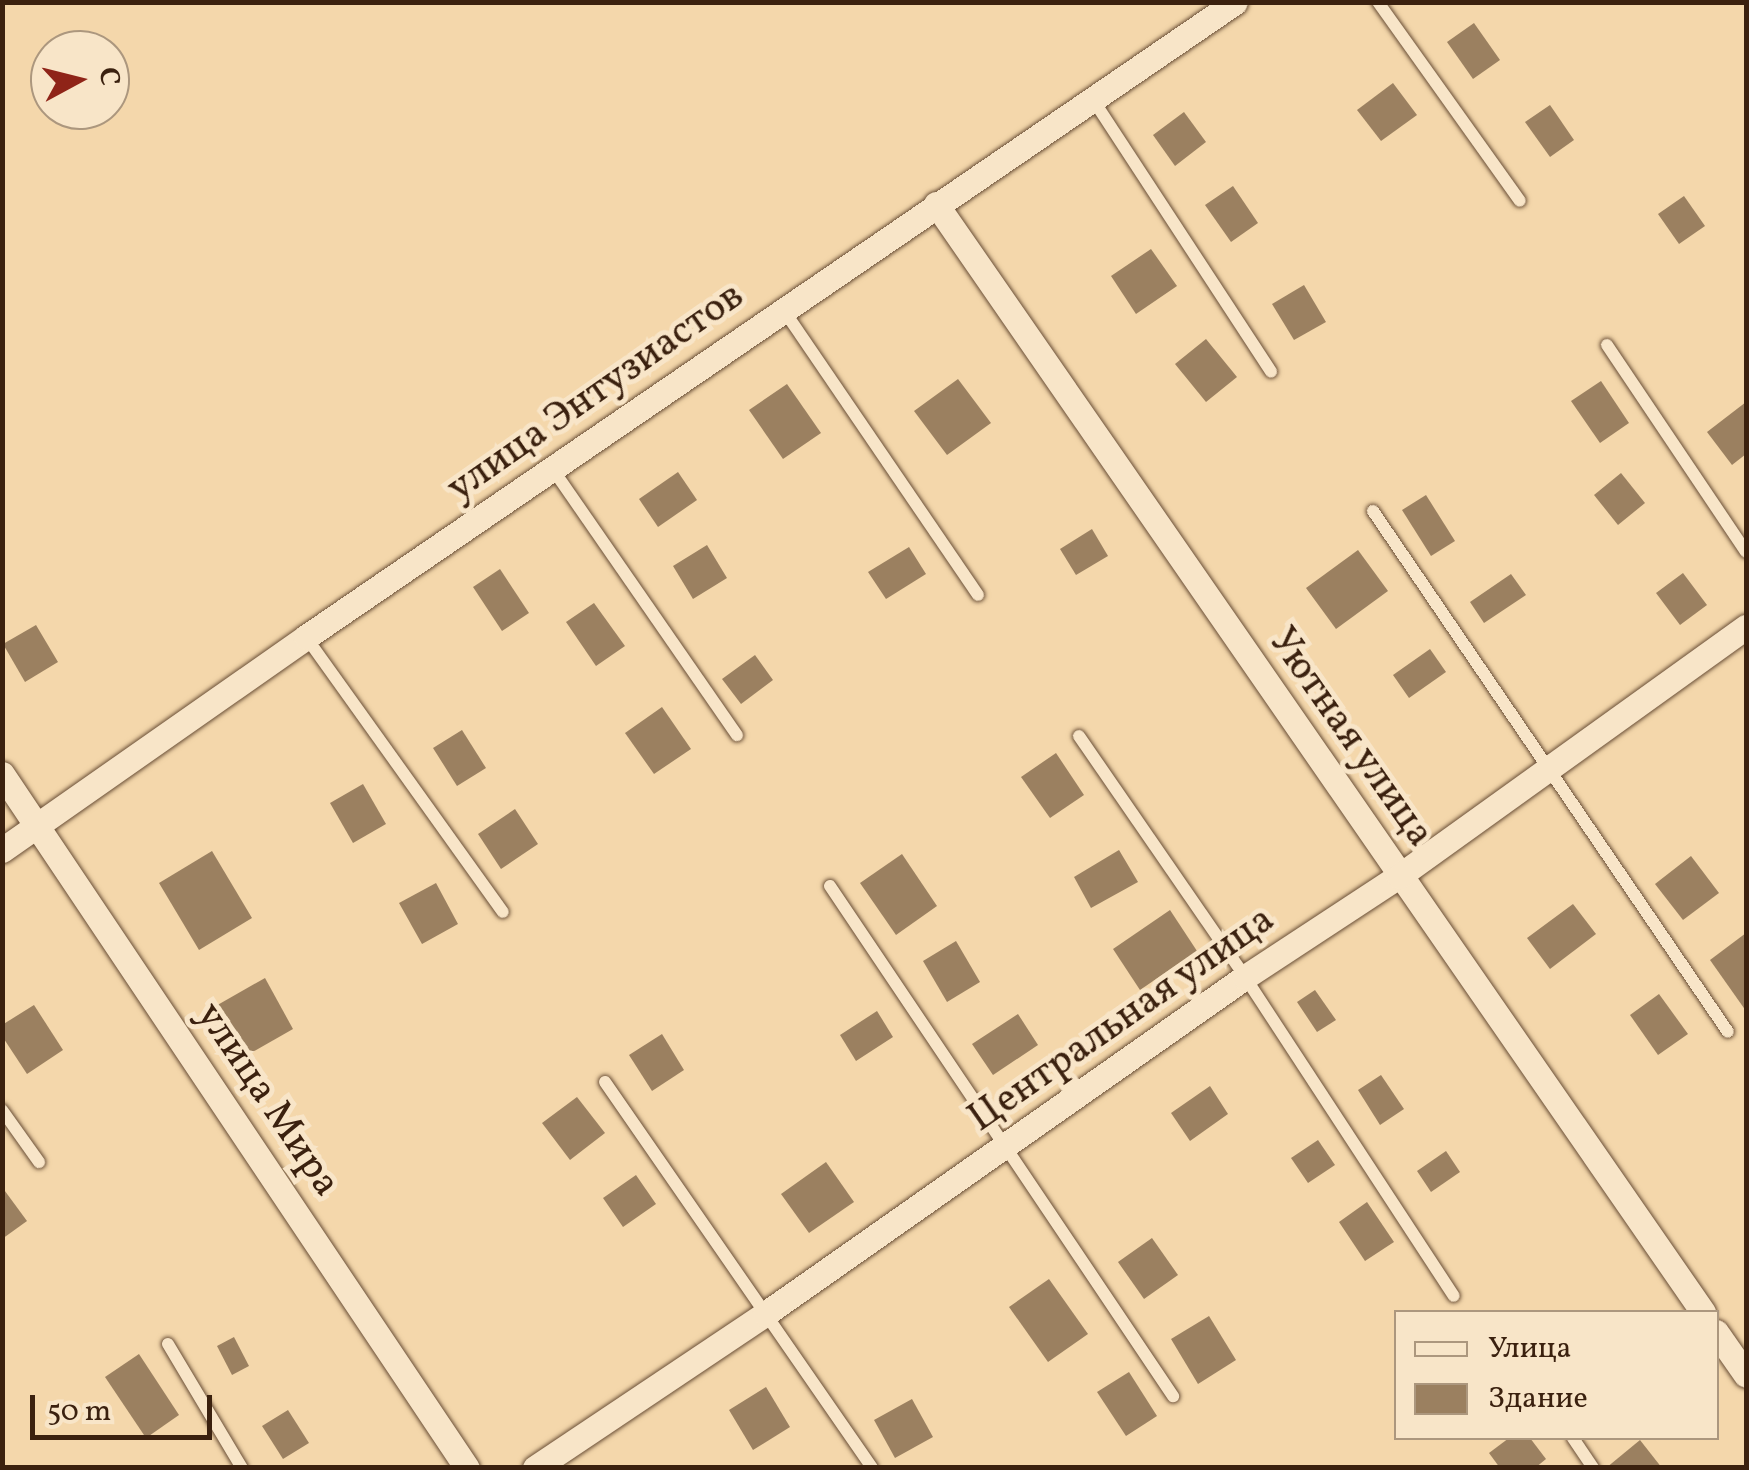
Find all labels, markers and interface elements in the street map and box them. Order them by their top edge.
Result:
north arrow [30,30,130,130]
text: С [88,65,129,88]
street label: улица Энтузиастов [438,273,754,513]
street label: Уютная улица [1256,619,1444,857]
street label: Центральная улица [959,896,1285,1144]
street label: улица Мира [185,994,349,1206]
legend [1394,1310,1719,1440]
text: Улица [1488,1328,1571,1370]
scale bar [35,1375,218,1437]
text: Здание [1488,1378,1588,1420]
text: 50 m [47,1391,111,1433]

